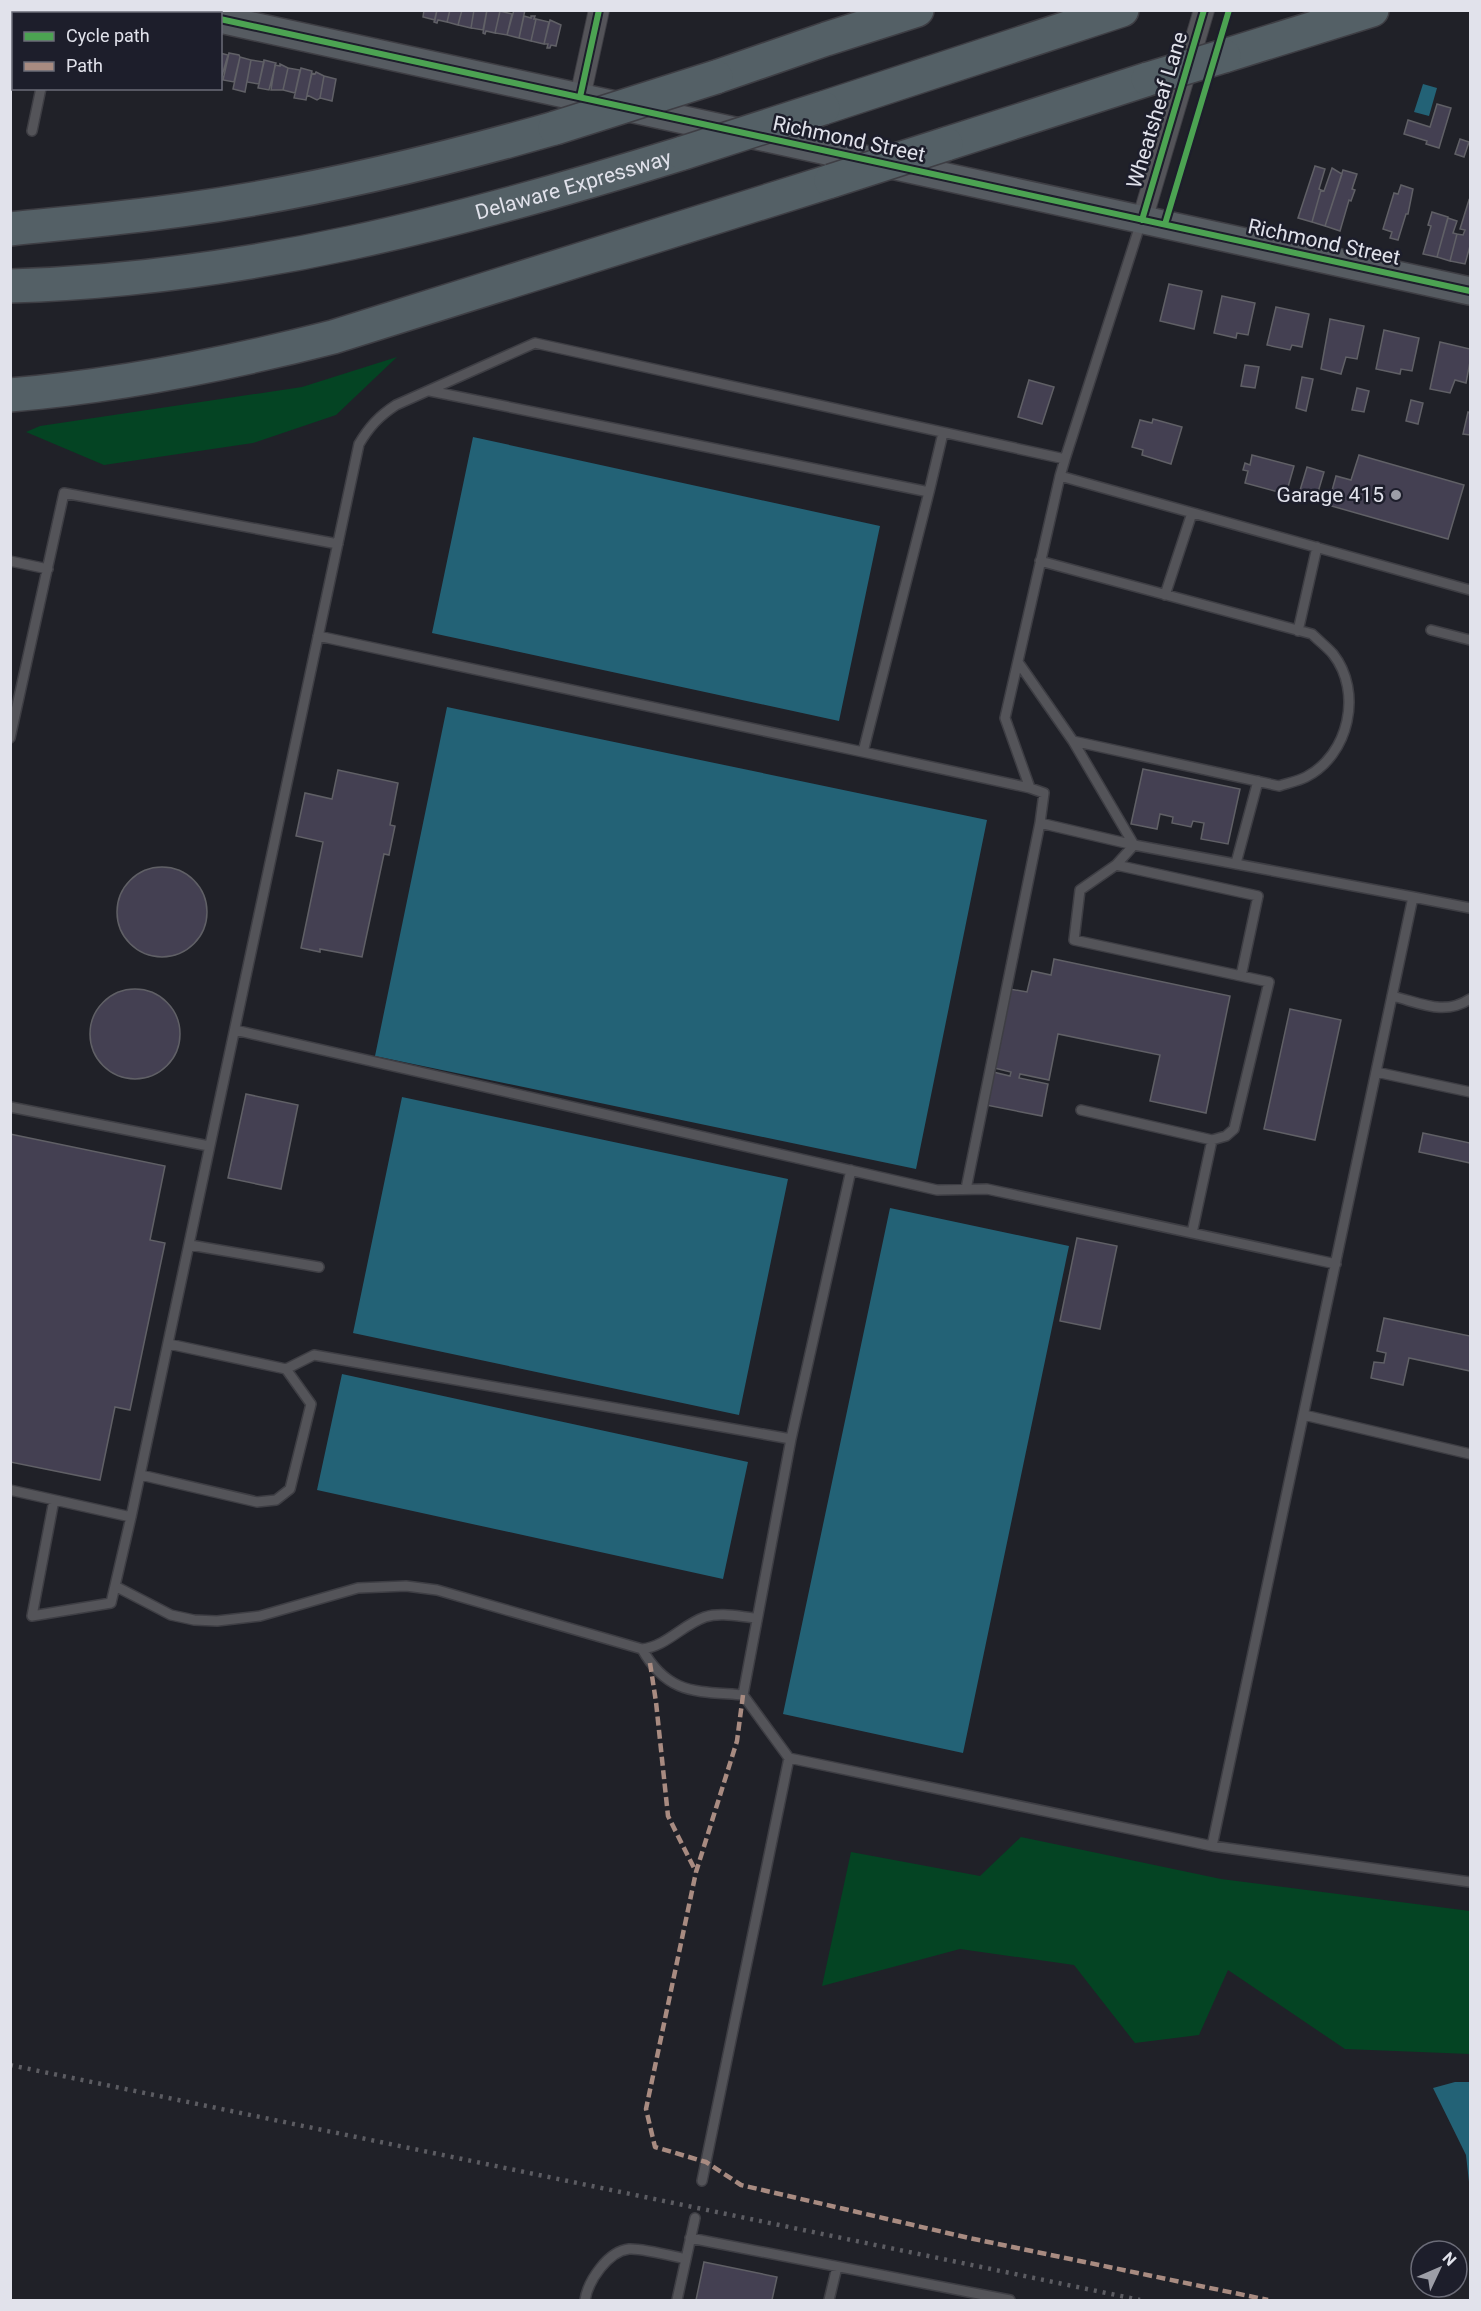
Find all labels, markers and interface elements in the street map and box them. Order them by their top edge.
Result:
legend [12,12,222,90]
text: Cycle path [66,25,150,46]
street label: Wheatsheaf Lane [1122,29,1192,191]
text: Path [66,55,103,76]
street label: Richmond Street [771,111,927,167]
street label: Delaware Expressway [473,145,674,225]
street label: Richmond Street [1246,214,1402,270]
place label: Garage 415 [1277,483,1384,507]
marker: Garage 415 [1389,488,1403,502]
north arrow [1409,2239,1469,2299]
text: N [1439,2248,1460,2270]

